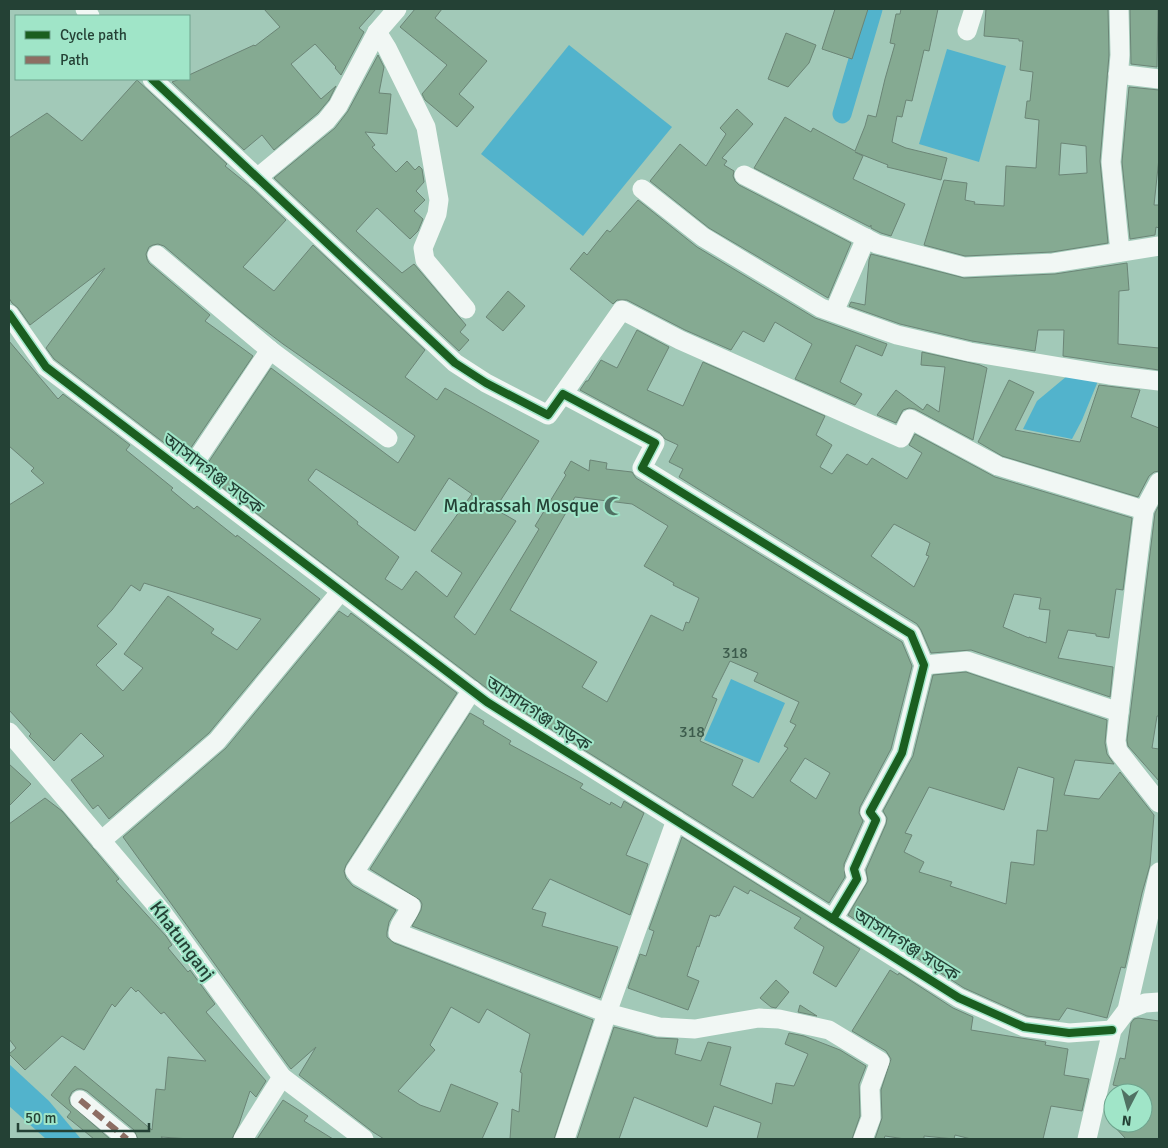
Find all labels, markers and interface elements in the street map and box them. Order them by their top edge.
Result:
legend [15,15,190,80]
text: Cycle path [60,26,127,44]
text: Path [60,51,89,69]
street label: আসাদগঞ্জ সড়ক [157,427,269,520]
place label: Madrassah Mosque [443,494,599,518]
mosque icon: Madrassah Mosque [603,495,625,517]
house number: 318 [722,643,748,663]
street label: আসাদগঞ্জ সড়ক [480,670,596,757]
house number: 318 [679,722,705,742]
street label: Khatunganj [144,896,220,986]
street label: আসাদগঞ্জ সড়ক [847,902,964,988]
north arrow [1103,1083,1153,1133]
scale bar [18,1100,149,1132]
text: 50 m [25,1109,56,1127]
text: N [1121,1111,1132,1129]

